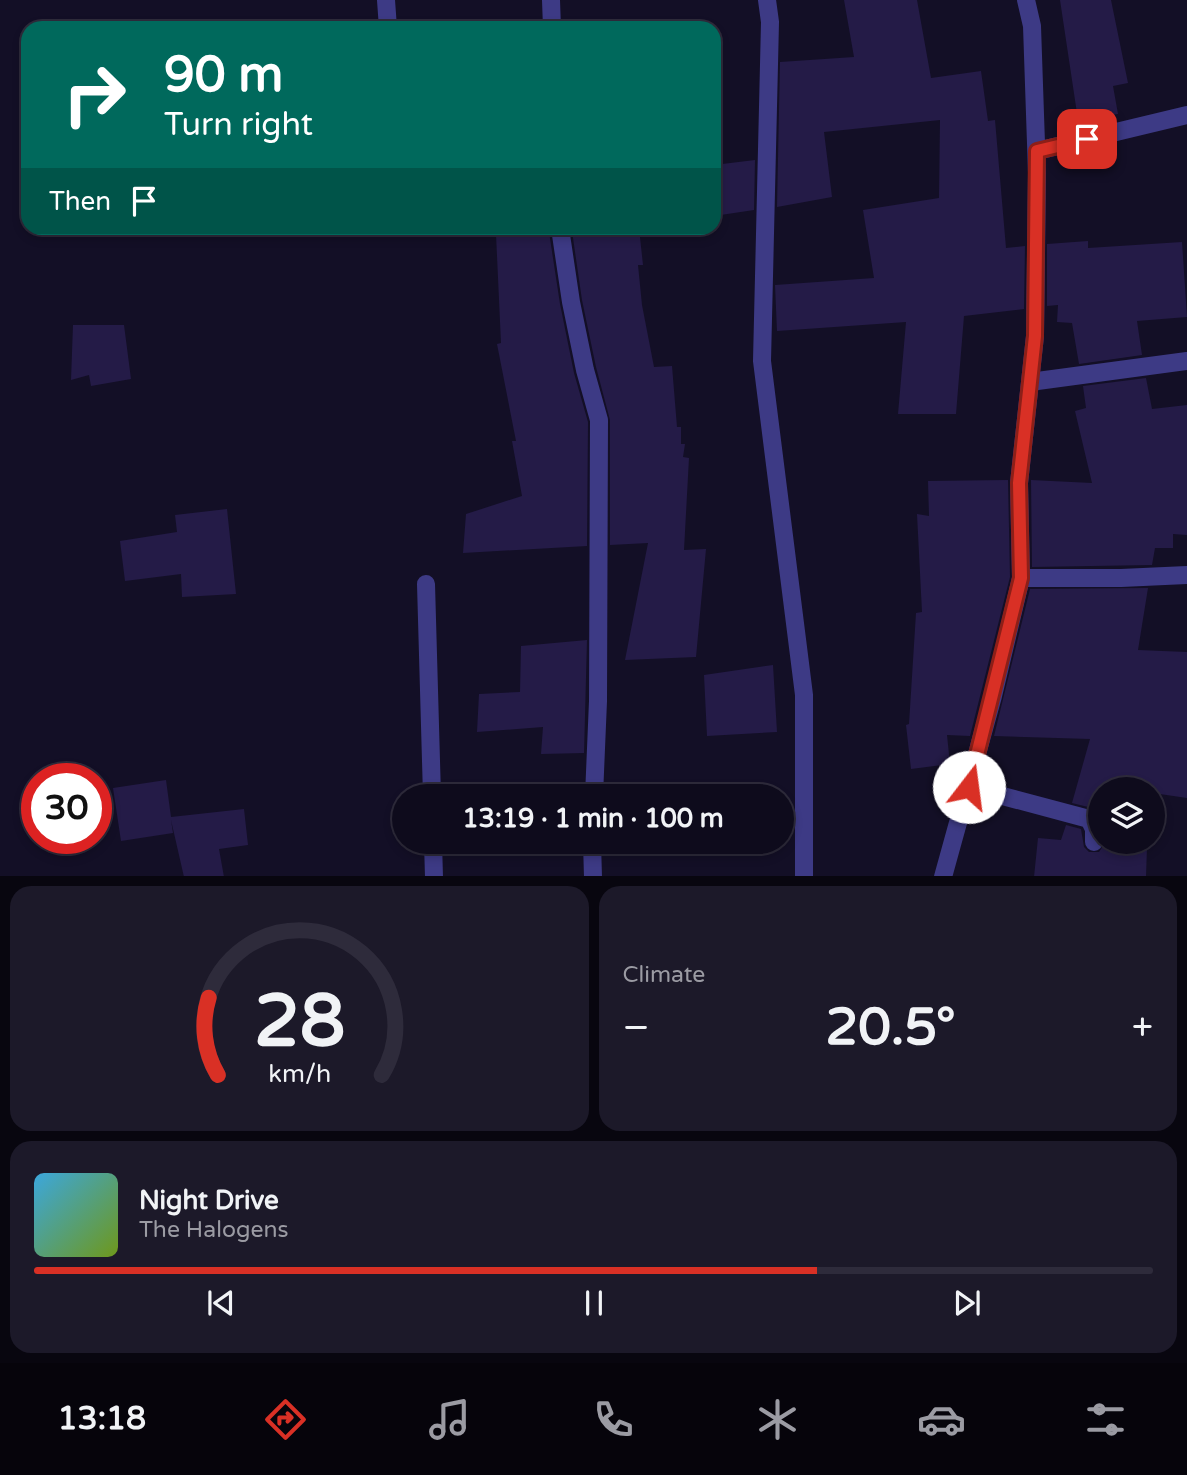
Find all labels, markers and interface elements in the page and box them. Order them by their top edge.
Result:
text: 90 m [164,46,283,105]
icon: right [49,49,140,140]
text: Turn right [164,106,313,144]
pin [1057,109,1117,169]
icon: arrive [1068,120,1106,158]
icon: arrive [125,182,163,220]
text: Then [49,186,111,217]
position arrow [932,750,1006,824]
speed limit sign: 30 [21,763,112,854]
map controls [1088,777,1165,854]
button: layers [1088,777,1165,854]
text: 13:19 · 1 min · 100 m [462,803,724,834]
text: Climate [623,961,705,989]
text: 28 [254,978,345,1066]
text: 20.5° [826,996,956,1059]
text: − [623,1005,650,1051]
text: + [1132,1005,1153,1051]
text: km/h [268,1058,331,1088]
text: Night Drive [139,1185,279,1216]
text: The Halogens [139,1216,288,1244]
icon: previous [202,1284,240,1322]
icon: pause [575,1284,613,1322]
icon: next [948,1284,986,1322]
icon: directions [261,1395,310,1444]
icon: music [425,1395,474,1444]
icon: phone [589,1395,638,1444]
icon: climate [753,1395,802,1444]
icon: car [917,1395,966,1444]
icon: filters [1081,1395,1130,1444]
text: 13:18 [57,1400,146,1438]

